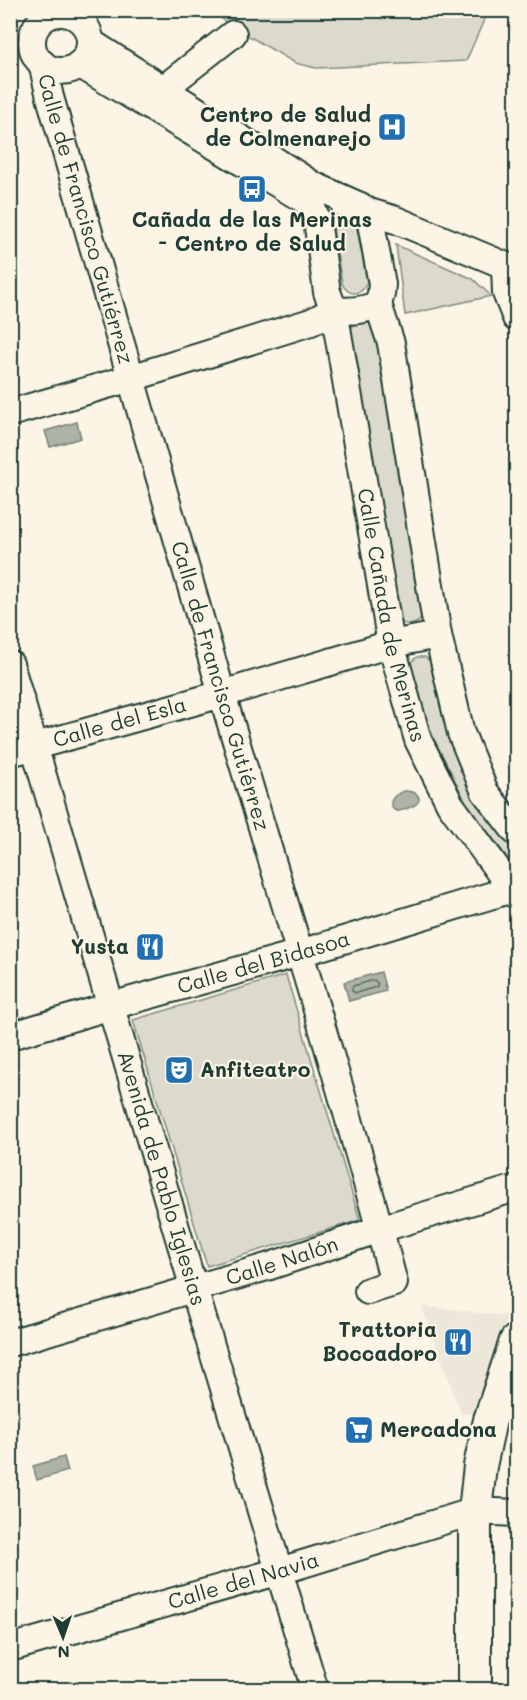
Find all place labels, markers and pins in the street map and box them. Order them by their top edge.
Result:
place label: Centro de Salud de Colmenarejo [200,100,371,151]
hospital icon: Centro de Salud de Colmenarejo [376,111,408,143]
bus stop icon: Cañada de las Merinas - Centro de Salud [236,173,268,205]
place label: Cañada de las Merinas - Centro de Salud [132,205,372,256]
restaurant icon: Yusta [134,931,166,963]
place label: Yusta [70,932,129,959]
theatre icon: Anfiteatro [163,1054,195,1086]
place label: Anfiteatro [200,1055,311,1082]
place label: Trattoria Boccadoro [322,1315,437,1366]
restaurant icon: Trattoria Boccadoro [442,1326,474,1358]
supermarket icon: Mercadona [343,1414,375,1446]
place label: Mercadona [380,1415,497,1442]

